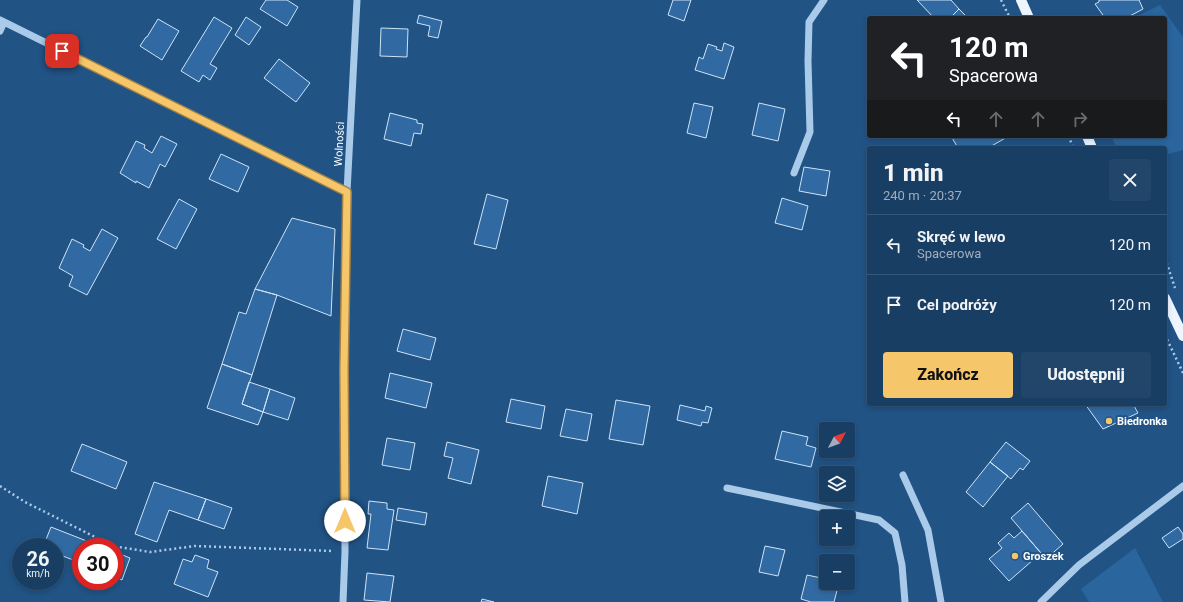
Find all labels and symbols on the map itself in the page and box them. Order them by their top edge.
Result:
pin [45,34,79,68]
street label: Wolności [332,121,347,167]
place label: Biedronka [1117,415,1167,428]
marker: Biedronka [1104,416,1114,426]
north arrow [819,422,855,458]
position arrow [324,500,366,542]
speed limit sign: 30 [72,538,124,590]
place label: Groszek [1023,550,1064,563]
marker: Groszek [1010,551,1020,561]

